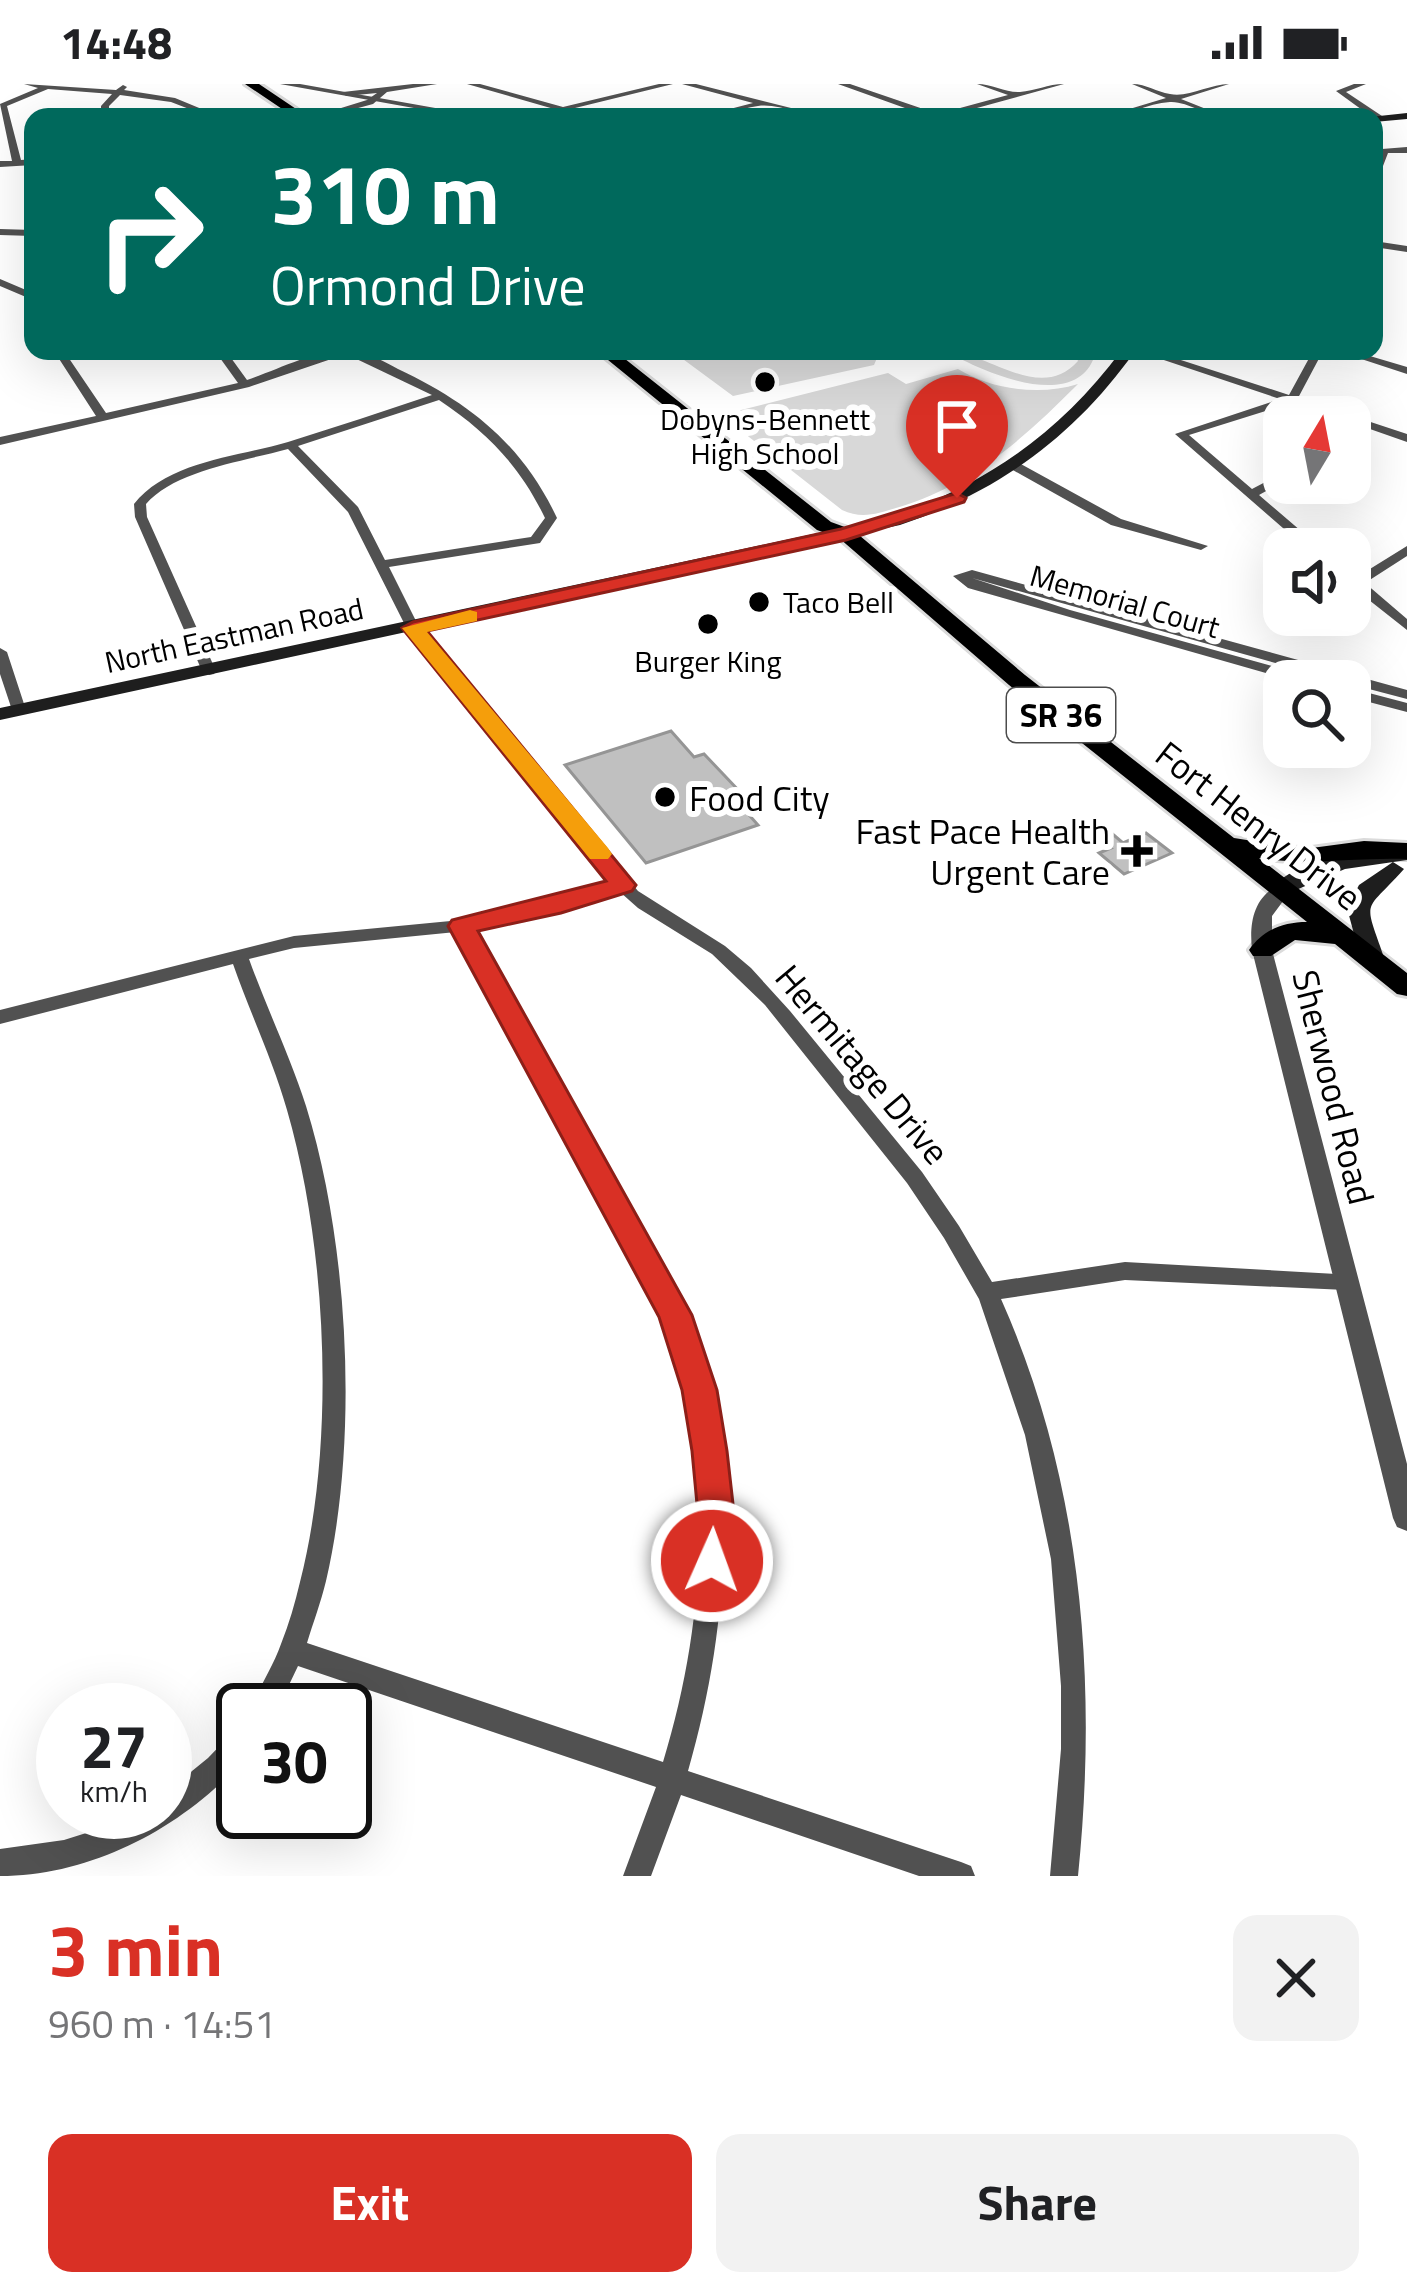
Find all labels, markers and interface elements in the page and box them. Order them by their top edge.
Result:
text: 14:48 [60,8,172,76]
text: 310 m [270,129,500,257]
icon: right [72,156,228,312]
text: Ormond Drive [270,244,586,326]
marker: Dobyns-Bennett High School [752,369,778,395]
pin [906,375,1008,498]
icon: arrive [924,393,990,459]
place label: Dobyns-Bennett High School [660,396,870,476]
north arrow [1263,396,1371,504]
map controls [1263,396,1371,768]
button: sound [1263,528,1371,636]
street label: Memorial Court [1025,552,1226,650]
place label: Taco Bell [783,579,894,625]
street label: North Eastman Road [100,585,368,685]
marker: Taco Bell [746,589,772,615]
marker: Burger King [695,611,721,637]
place label: Burger King [634,638,782,684]
button: search [1263,660,1371,768]
road number: SR 36 [1007,688,1115,742]
street label: Fort Henry Drive [1144,727,1374,923]
place label: Food City [689,770,830,825]
marker: Food City [652,784,678,810]
place label: Fast Pace Health Urgent Care [856,803,1110,899]
marker: Fast Pace Health Urgent Care [1121,835,1153,867]
street label: Hermitage Drive [763,952,963,1176]
street label: Sherwood Road [1278,964,1390,1210]
position arrow [649,1498,775,1624]
speed limit sign: 30 [216,1683,372,1839]
text: 27 [80,1700,148,1791]
text: km/h [80,1768,148,1814]
text: 3 min [48,1894,223,2004]
button: close [1233,1915,1359,2041]
text: 960 m · 14:51 [48,1994,276,2053]
button: Exit [48,2134,692,2272]
button: Share [716,2134,1359,2272]

